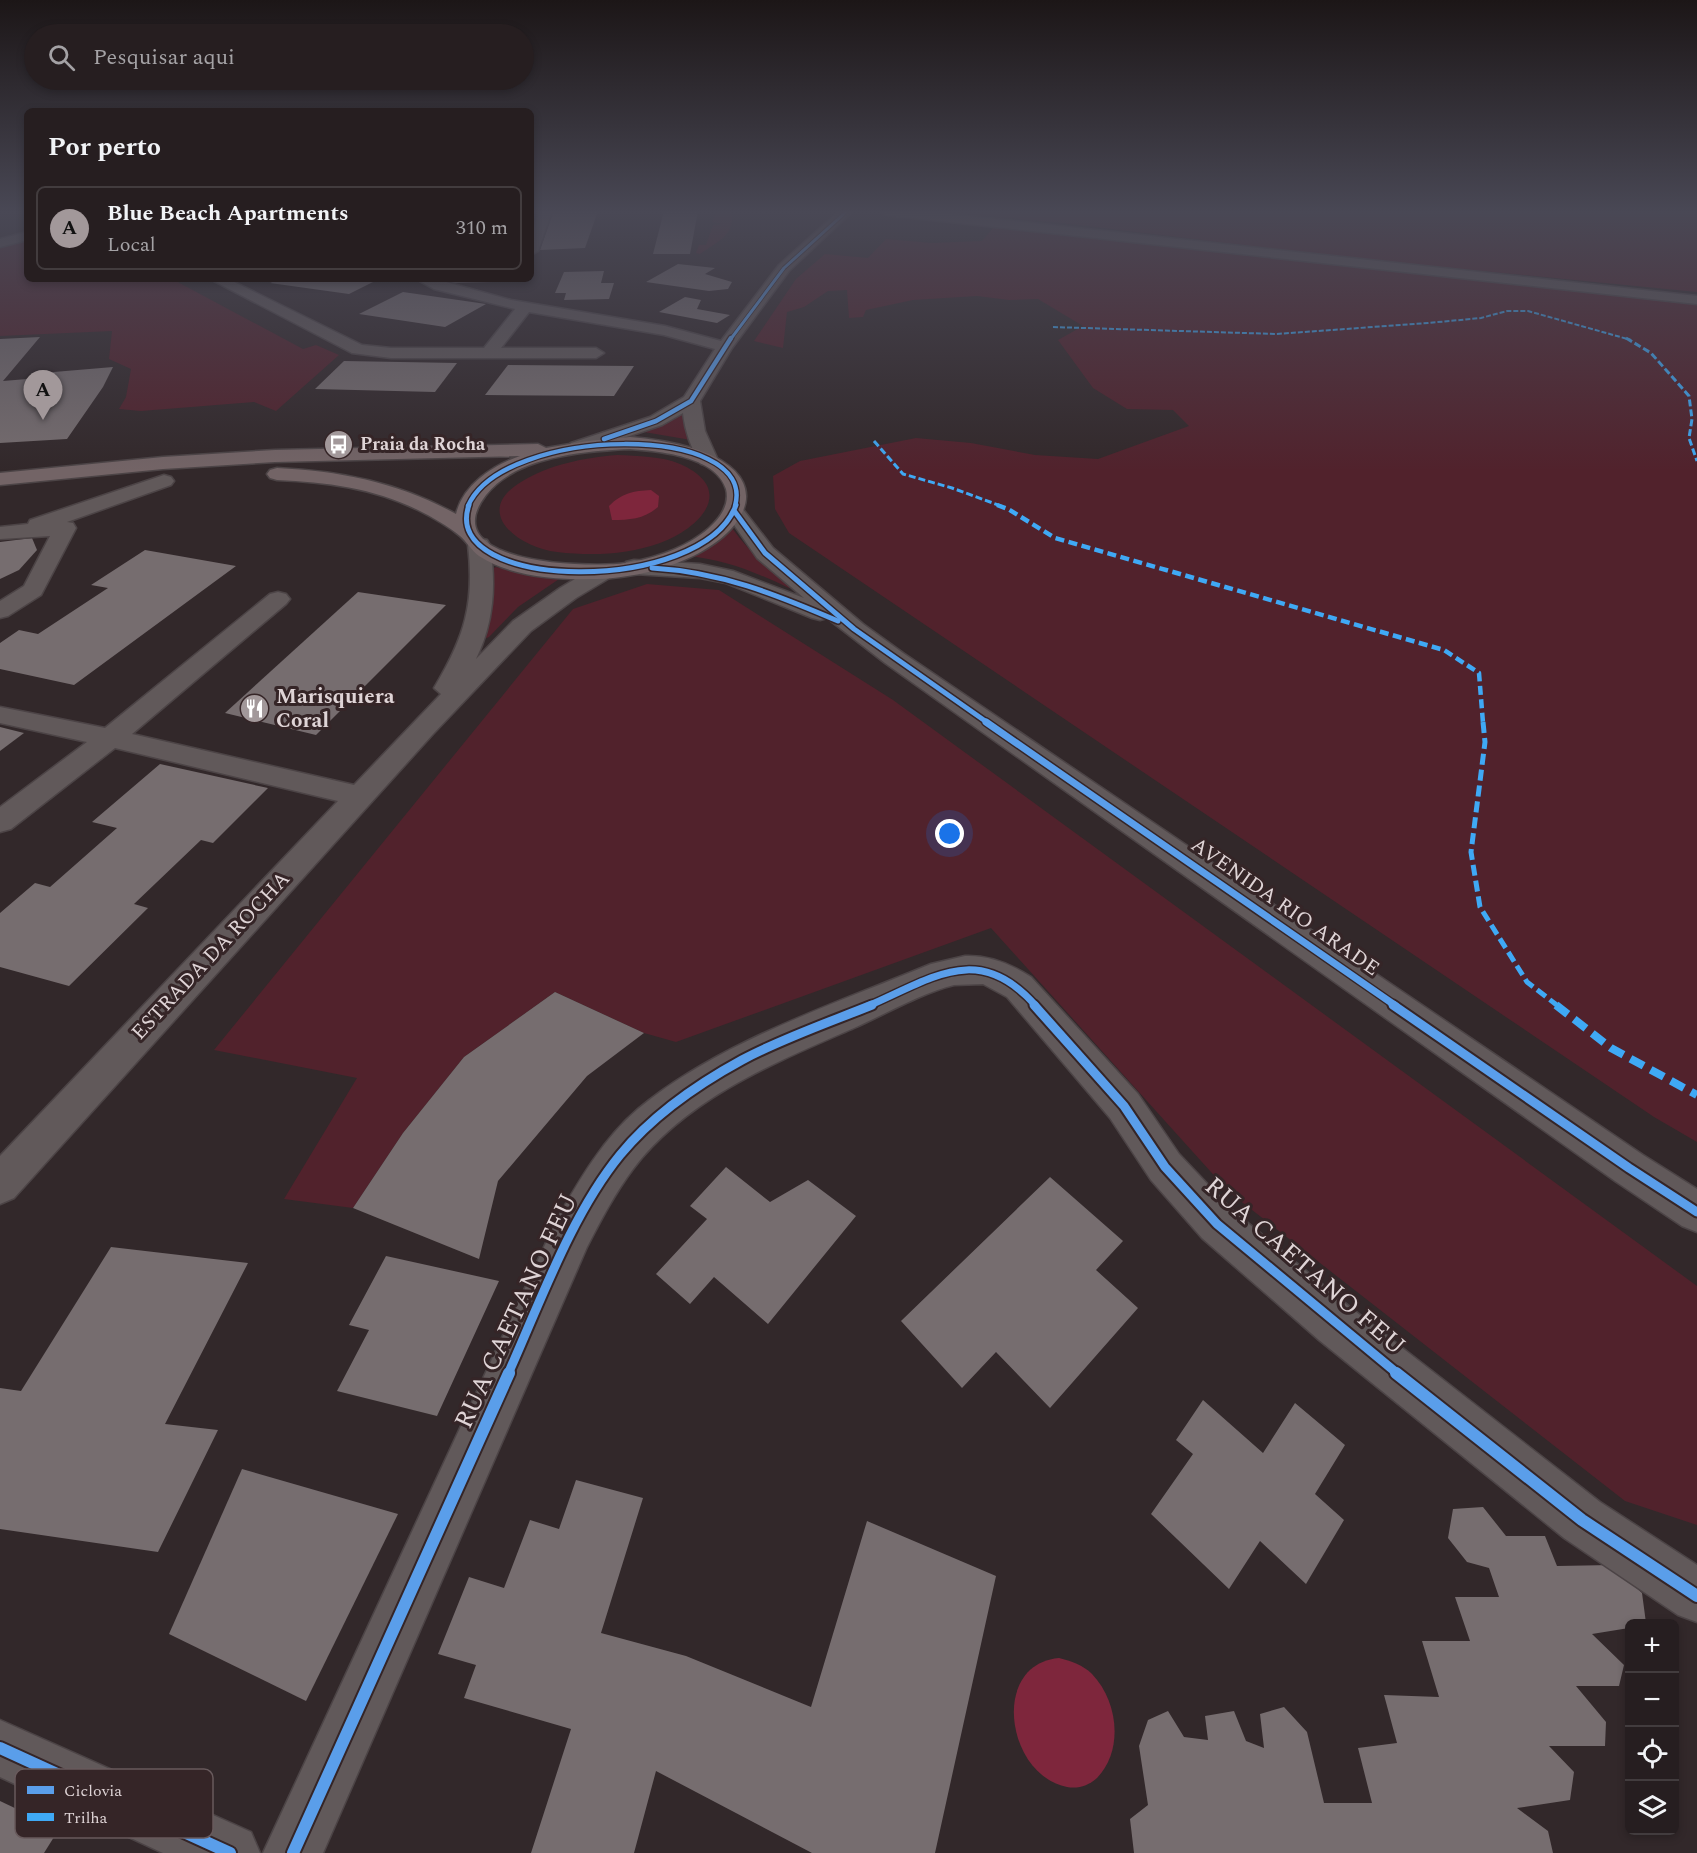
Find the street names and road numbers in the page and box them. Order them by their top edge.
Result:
street label: AVENIDA RIO ARADE [1184,830,1386,984]
street label: ESTRADA DA ROCHA [124,864,298,1048]
street label: RUA CAETANO FEU [1195,1167,1415,1365]
street label: RUA CAETANO FEU [444,1187,588,1435]

